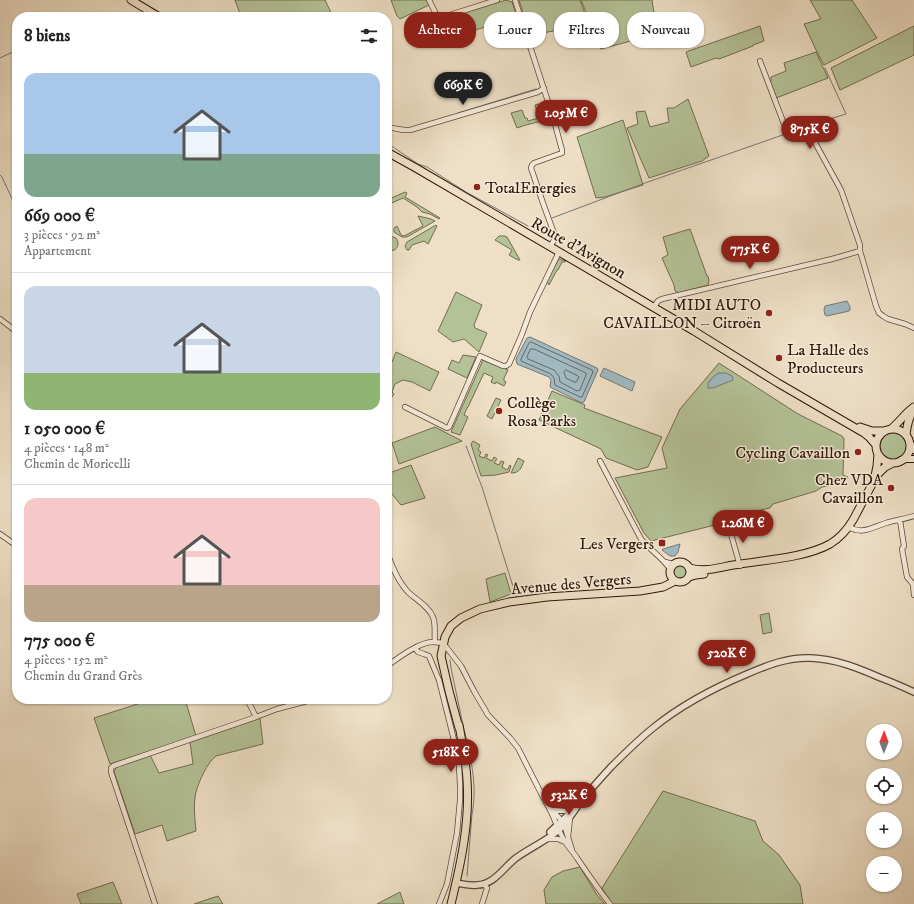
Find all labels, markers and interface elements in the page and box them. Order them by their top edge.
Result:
chip: Acheter [404,12,476,48]
chip: Louer [484,12,546,48]
chip: Filtres [554,12,619,48]
chip: Nouveau [627,12,704,48]
text: 8 biens [24,25,70,47]
icon: filters [358,25,380,47]
pin: 669K € [430,72,496,106]
text: 669K € [443,77,483,93]
icon: home [166,99,238,171]
pin: 1.05M € [529,100,603,134]
text: 1.05M € [544,105,588,121]
pin: 875K € [777,116,843,150]
text: 875K € [790,121,830,137]
place label: TotalEnergies [485,178,576,198]
marker: TotalEnergies [472,182,482,192]
text: 669 000 € [24,205,95,227]
street label: Route d'Avignon [528,213,630,283]
text: 3 pièces · 92 m² [24,227,100,243]
pin: 775K € [717,236,783,270]
text: 775K € [730,241,770,257]
text: Appartement [24,243,91,259]
place label: MIDI AUTO CAVAILLON – Citroën [603,295,762,333]
marker: MIDI AUTO CAVAILLON – Citroën [764,308,774,318]
icon: home [166,312,238,384]
place label: La Halle des Producteurs [787,340,869,378]
marker: La Halle des Producteurs [774,353,784,363]
place label: Collège Rosa Parks [507,393,576,431]
marker: Collège Rosa Parks [494,406,504,416]
text: 1 050 000 € [24,418,105,440]
text: 4 pièces · 148 m² [24,440,109,456]
place label: Cycling Cavaillon [736,443,851,463]
marker: Cycling Cavaillon [853,447,863,457]
text: Chemin de Moricelli [24,456,130,472]
place label: Chez VDA Cavaillon [815,470,884,508]
marker: Chez VDA Cavaillon [886,483,896,493]
pin: 1.26M € [706,510,780,544]
text: 1.26M € [721,515,765,531]
icon: home [166,524,238,596]
place label: Les Vergers [580,534,654,554]
marker: Les Vergers [657,538,667,548]
street label: Avenue des Vergers [510,569,632,599]
text: 775 000 € [24,630,95,652]
pin: 520K € [694,640,760,674]
text: 520K € [707,645,747,661]
text: 4 pièces · 152 m² [24,652,107,668]
text: Chemin du Grand Grès [24,668,142,684]
north arrow [866,724,902,760]
map controls [866,724,902,892]
pin: 518K € [418,739,484,773]
text: 518K € [432,744,470,760]
button: locate [866,768,902,804]
pin: 532K € [536,782,602,816]
text: 532K € [550,787,588,803]
button: + [866,812,902,848]
button: − [866,856,902,892]

